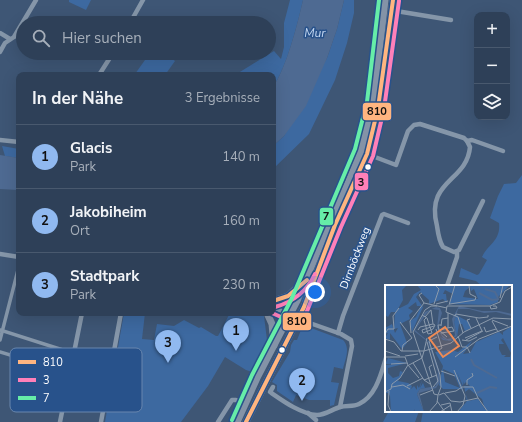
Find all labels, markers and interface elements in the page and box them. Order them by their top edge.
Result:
map controls [474,12,510,120]
button: + [474,12,510,48]
search box [16,16,276,60]
water label: Mur [304,25,326,41]
icon: search [30,27,52,49]
text: Hier suchen [62,28,142,48]
button: − [474,48,510,84]
button: layers [474,84,510,120]
text: In der Nähe [32,87,123,110]
text: 3 Ergebnisse [185,89,260,107]
line badge: 810 [362,102,392,121]
text: 810 [367,104,387,119]
text: Glacis [70,138,112,158]
text: 1 [41,148,49,166]
text: 140 m [222,148,260,166]
text: Park [70,158,96,176]
unlabelled marker [363,162,373,172]
line badge: 3 [354,172,369,191]
text: 3 [358,175,364,190]
text: Jakobiheim [70,202,147,222]
line badge: 7 [319,207,334,226]
text: 7 [323,209,329,224]
text: 2 [41,212,49,230]
text: 160 m [222,212,260,230]
text: Ort [70,222,90,240]
street label: Dirnböckweg [336,225,374,291]
text: Stadtpark [70,266,139,286]
text: 3 [41,276,49,294]
text: 230 m [222,276,260,294]
your location [305,282,325,302]
inset map [385,285,512,412]
text: Park [70,286,96,304]
line badge: 810 [282,312,312,331]
text: 810 [287,314,307,329]
pin: 1 [223,318,249,351]
pin: 3 [155,330,181,363]
unlabelled marker [277,345,287,355]
legend [10,348,142,412]
text: 810 [43,355,63,370]
pin: 2 [289,368,315,401]
text: 3 [43,373,50,388]
text: 7 [43,391,50,406]

